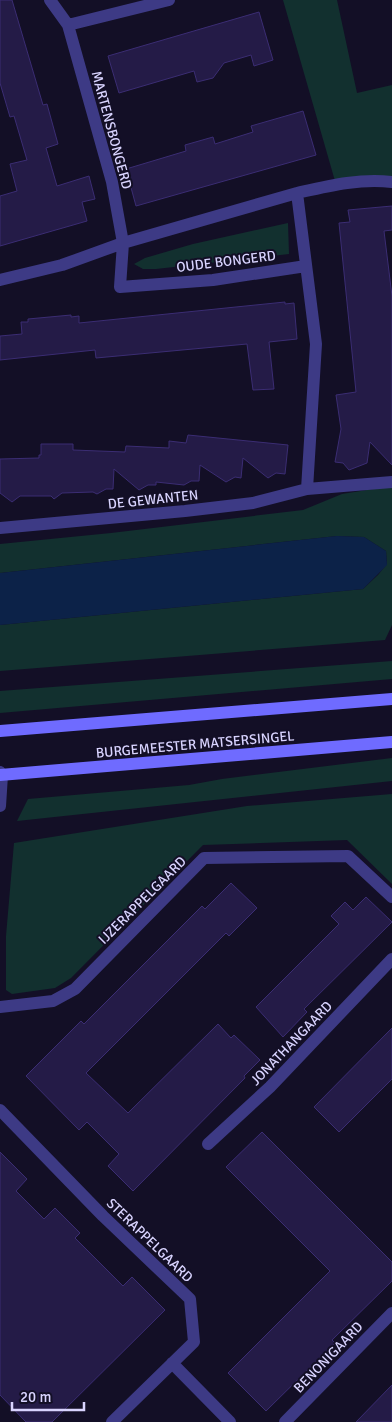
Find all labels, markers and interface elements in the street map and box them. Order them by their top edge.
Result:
street label: MARTENSBONGERD [88,69,135,191]
street label: OUDE BONGERD [175,247,277,276]
street label: DE GEWANTEN [107,486,199,513]
street label: BURGEMEESTER MATSERSINGEL [95,727,295,762]
street label: IJZERAPPELGAARD [95,853,190,948]
street label: JONATHANGAARD [247,998,336,1089]
street label: STERAPPELGAARD [103,1195,196,1286]
street label: BENONIGAARD [290,1318,367,1396]
scale bar [12,1380,85,1412]
text: 20 m [20,1388,51,1406]

